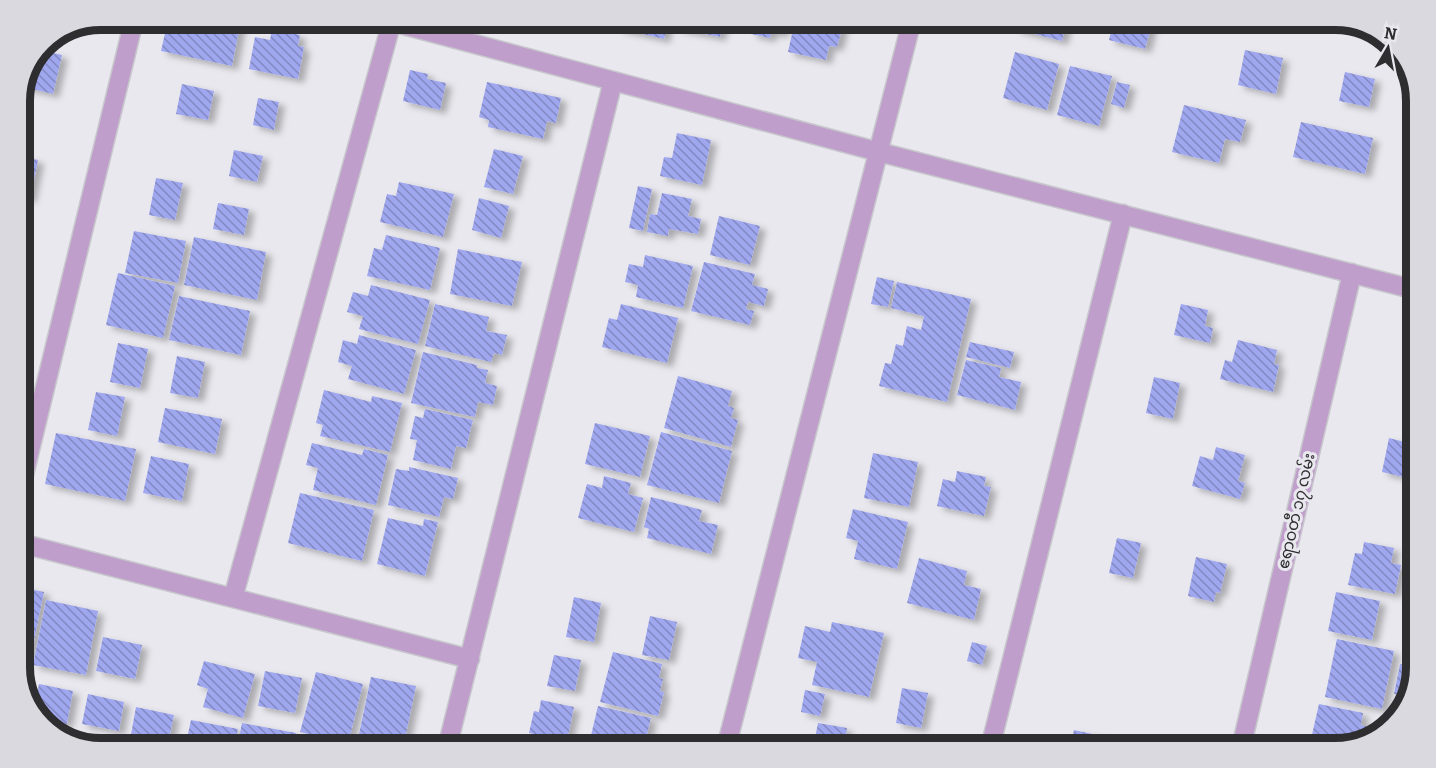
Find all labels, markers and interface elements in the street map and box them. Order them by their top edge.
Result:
north arrow [1358,18,1418,78]
text: N [1383,23,1398,44]
street label: ဧရာဝတီ ၁၇ လမ်း [1271,451,1322,572]

